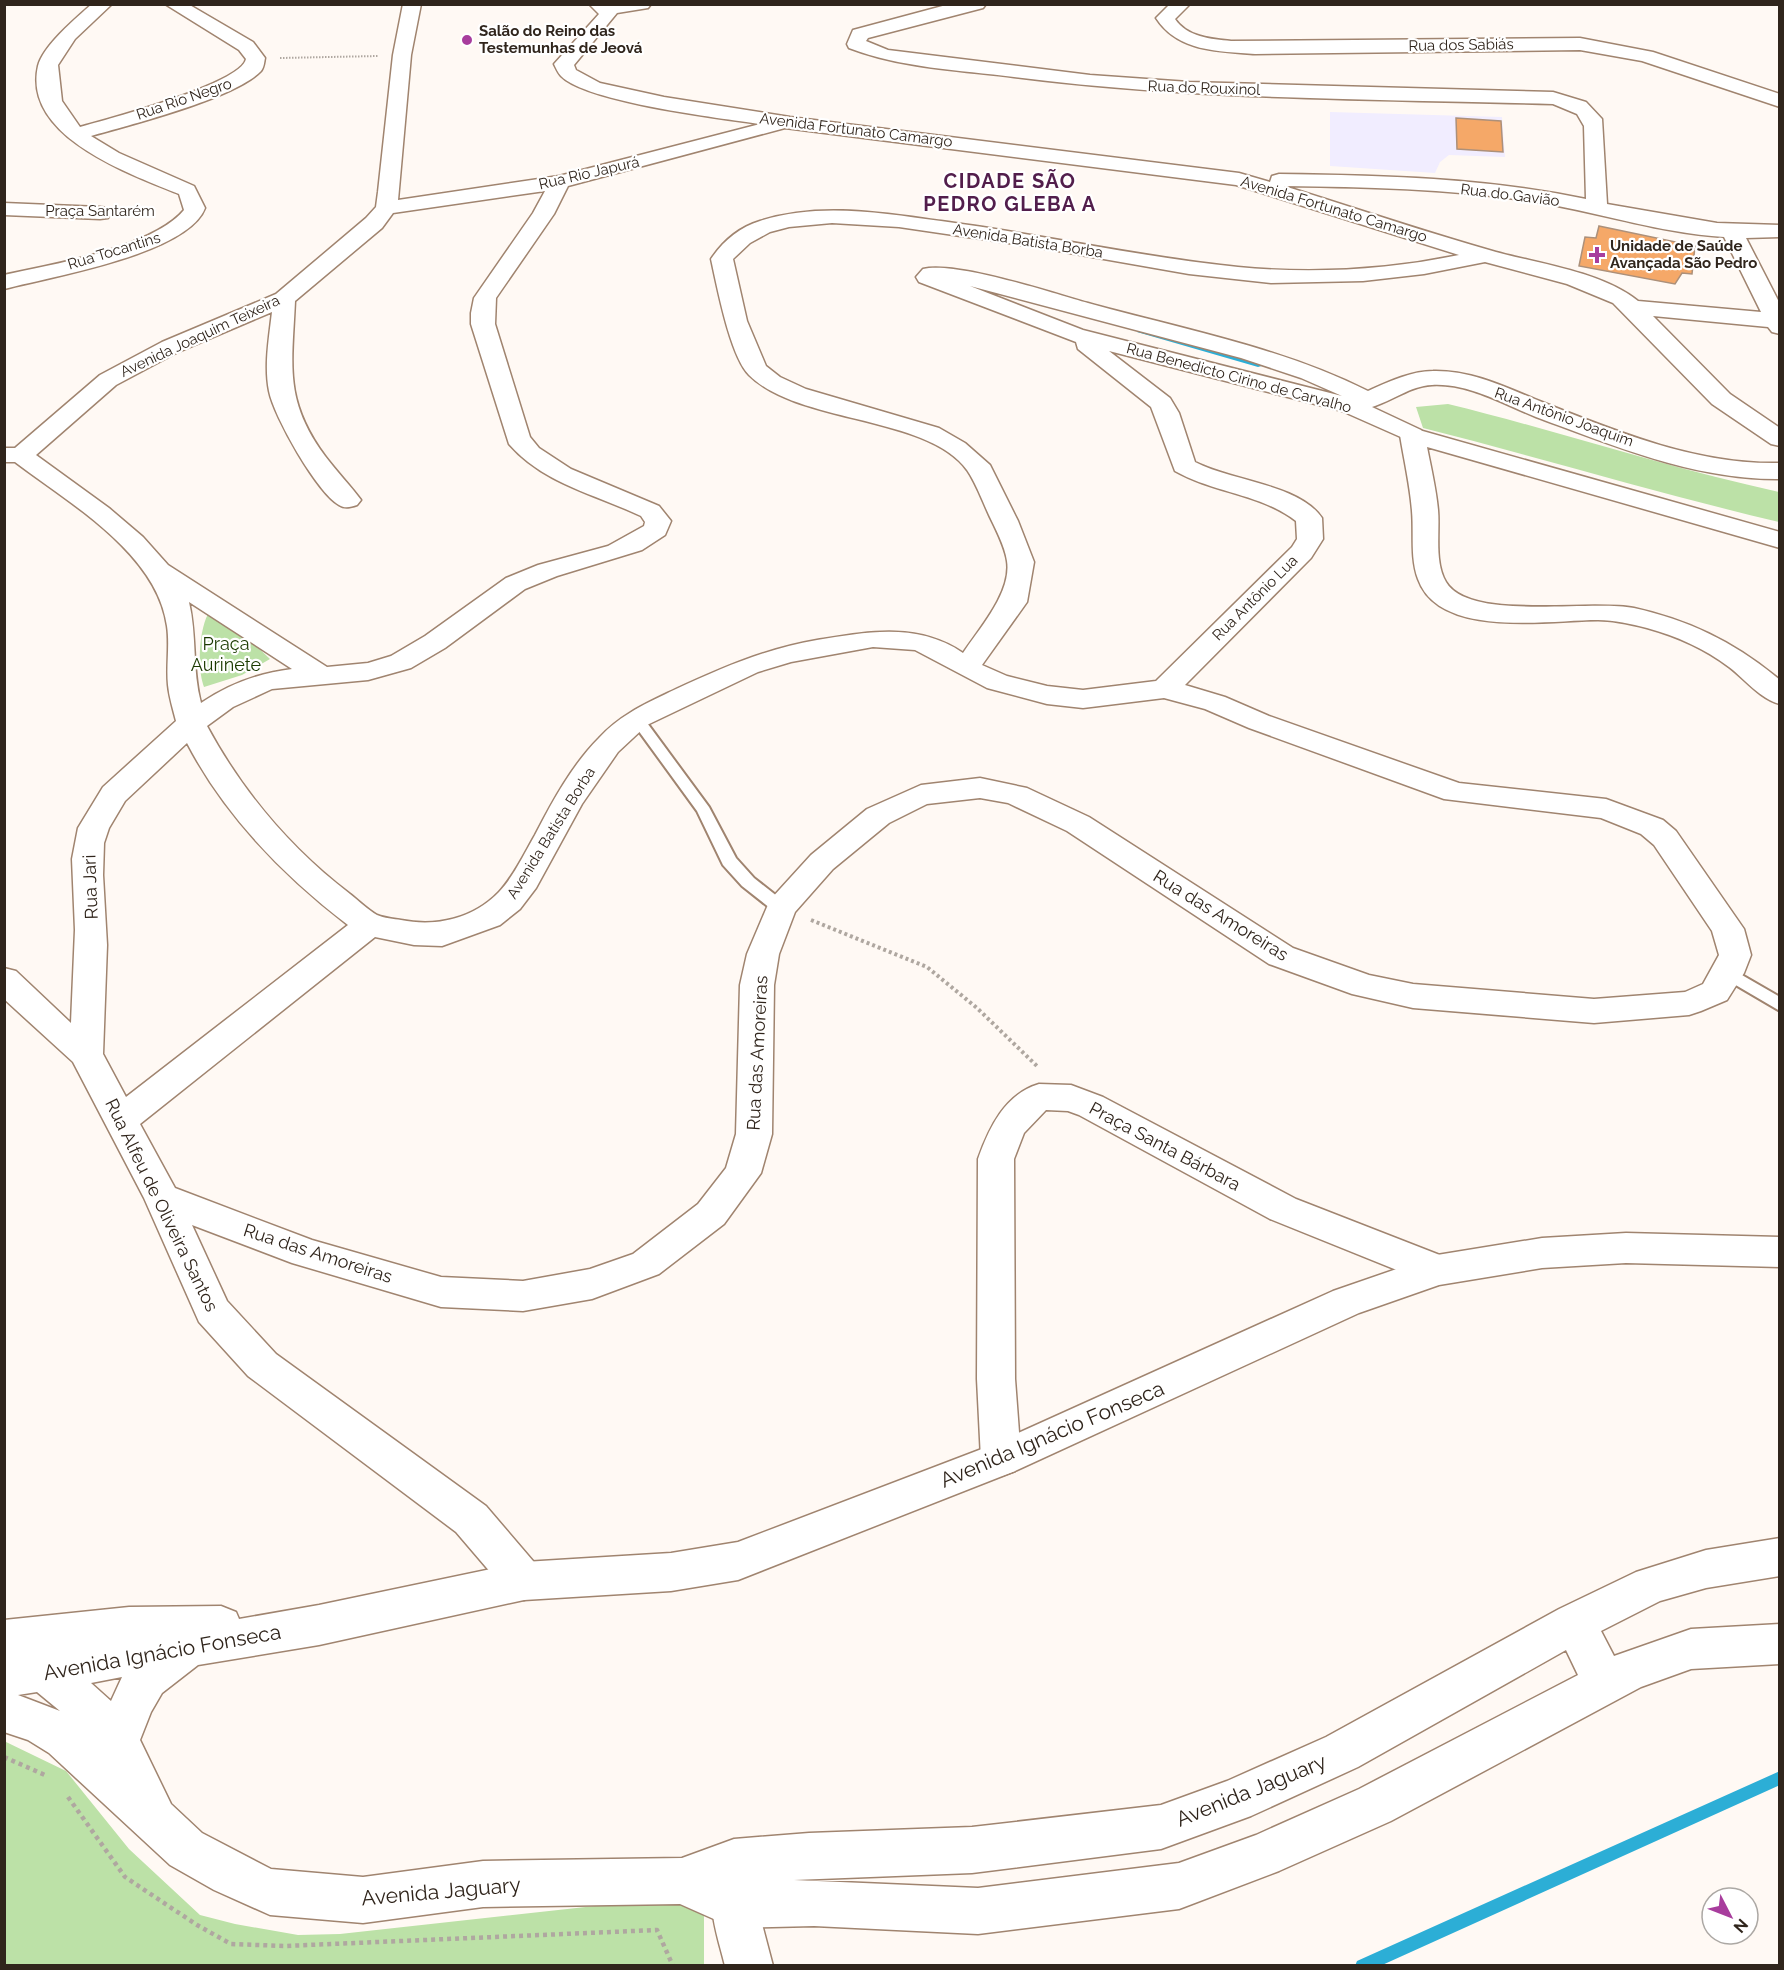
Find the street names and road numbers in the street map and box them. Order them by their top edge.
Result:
street label: Rua dos Sabiás [1408,35,1514,55]
street label: Rua Rio Negro [134,74,234,124]
street label: Rua do Rouxinol [1147,77,1262,99]
street label: Avenida Fortunato Camargo [759,109,954,151]
street label: Rua Rio Japurá [537,153,641,193]
street label: Avenida Fortunato Camargo [1239,172,1430,246]
street label: Rua do Gavião [1459,180,1561,210]
street label: Praça Santarém [45,202,155,220]
street label: Avenida Batista Borba [952,220,1104,262]
street label: Rua Tocantins [66,228,162,274]
street label: Avenida Joaquim Teixeira [117,291,283,381]
street label: Rua Benedicto Cirino de Carvalho [1124,339,1354,417]
street label: Rua Antônio Joaquim [1492,383,1636,451]
street label: Rua Antônio Lua [1209,552,1301,644]
street label: Avenida Batista Borba [503,764,599,902]
street label: Rua Jari [78,854,102,920]
street label: Rua das Amoreiras [1150,865,1293,965]
street label: Rua das Amoreiras [742,975,772,1131]
street label: Rua Alfeu de Oliveira Santos [101,1095,223,1315]
street label: Praça Santa Bárbara [1086,1097,1244,1195]
street label: Rua das Amoreiras [241,1219,395,1287]
street label: Avenida Ignácio Fonseca [936,1375,1168,1493]
street label: Avenida Ignácio Fonseca [41,1619,283,1685]
street label: Avenida Jaguary [1172,1748,1330,1832]
street label: Avenida Jaguary [360,1872,522,1910]

